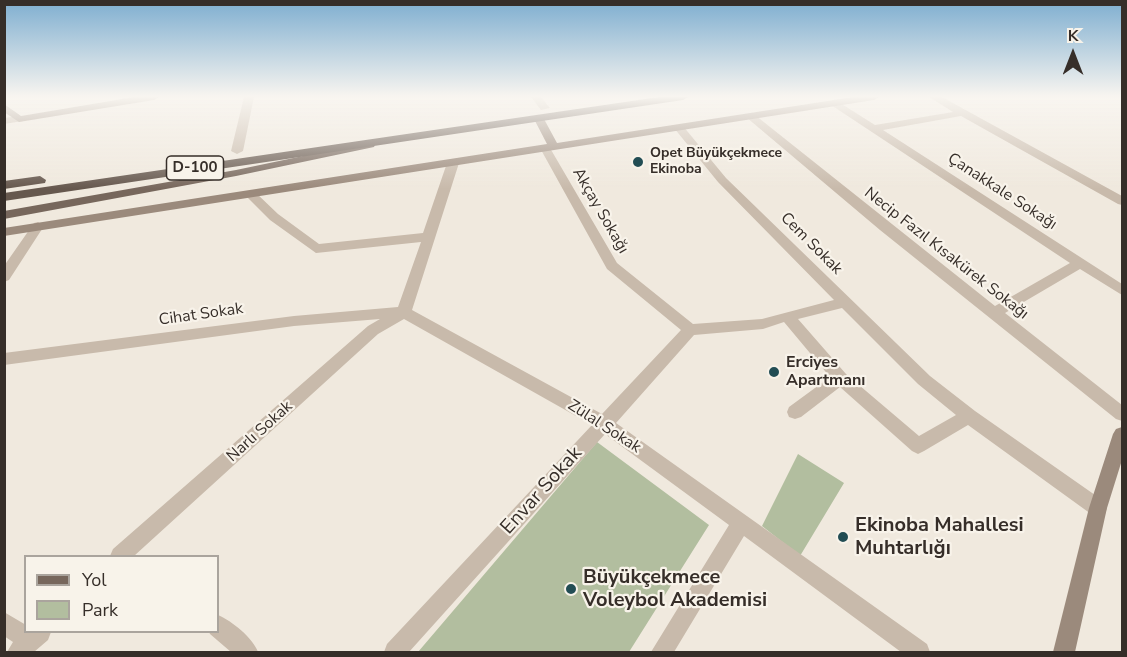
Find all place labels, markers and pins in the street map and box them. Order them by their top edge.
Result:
place label: Opet Büyükçekmece Ekinoba [650,146,782,178]
marker: Opet Büyükçekmece Ekinoba [631,155,645,169]
place label: Erciyes Apartmanı [786,353,865,391]
marker: Erciyes Apartmanı [767,365,781,379]
place label: Ekinoba Mahallesi Muhtarlığı [855,514,1024,561]
marker: Ekinoba Mahallesi Muhtarlığı [836,530,850,544]
place label: Büyükçekmece Voleybol Akademisi [583,566,767,613]
marker: Büyükçekmece Voleybol Akademisi [564,582,578,596]

